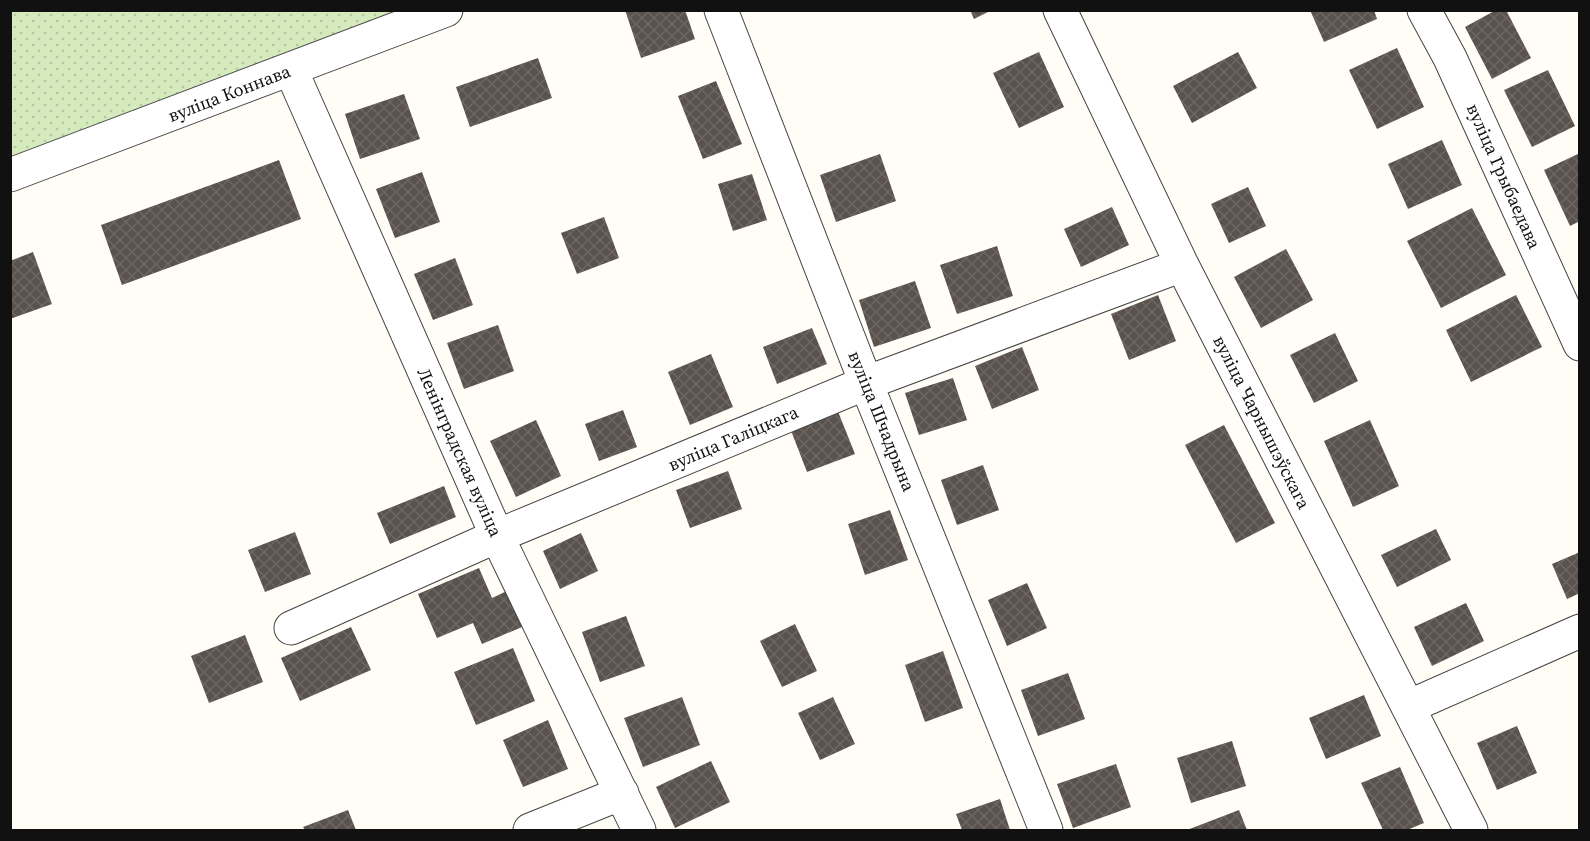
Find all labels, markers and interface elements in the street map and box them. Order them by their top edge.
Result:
street label: вуліца Коннава [164,58,295,128]
street label: вуліца Грыбаедава [1461,99,1548,253]
street label: вуліца Чарнышэўскага [1207,331,1317,514]
street label: вуліца Шчадрына [842,347,922,496]
street label: Ленінградская вуліца [411,364,509,541]
street label: вуліца Галіцкага [664,399,803,477]

